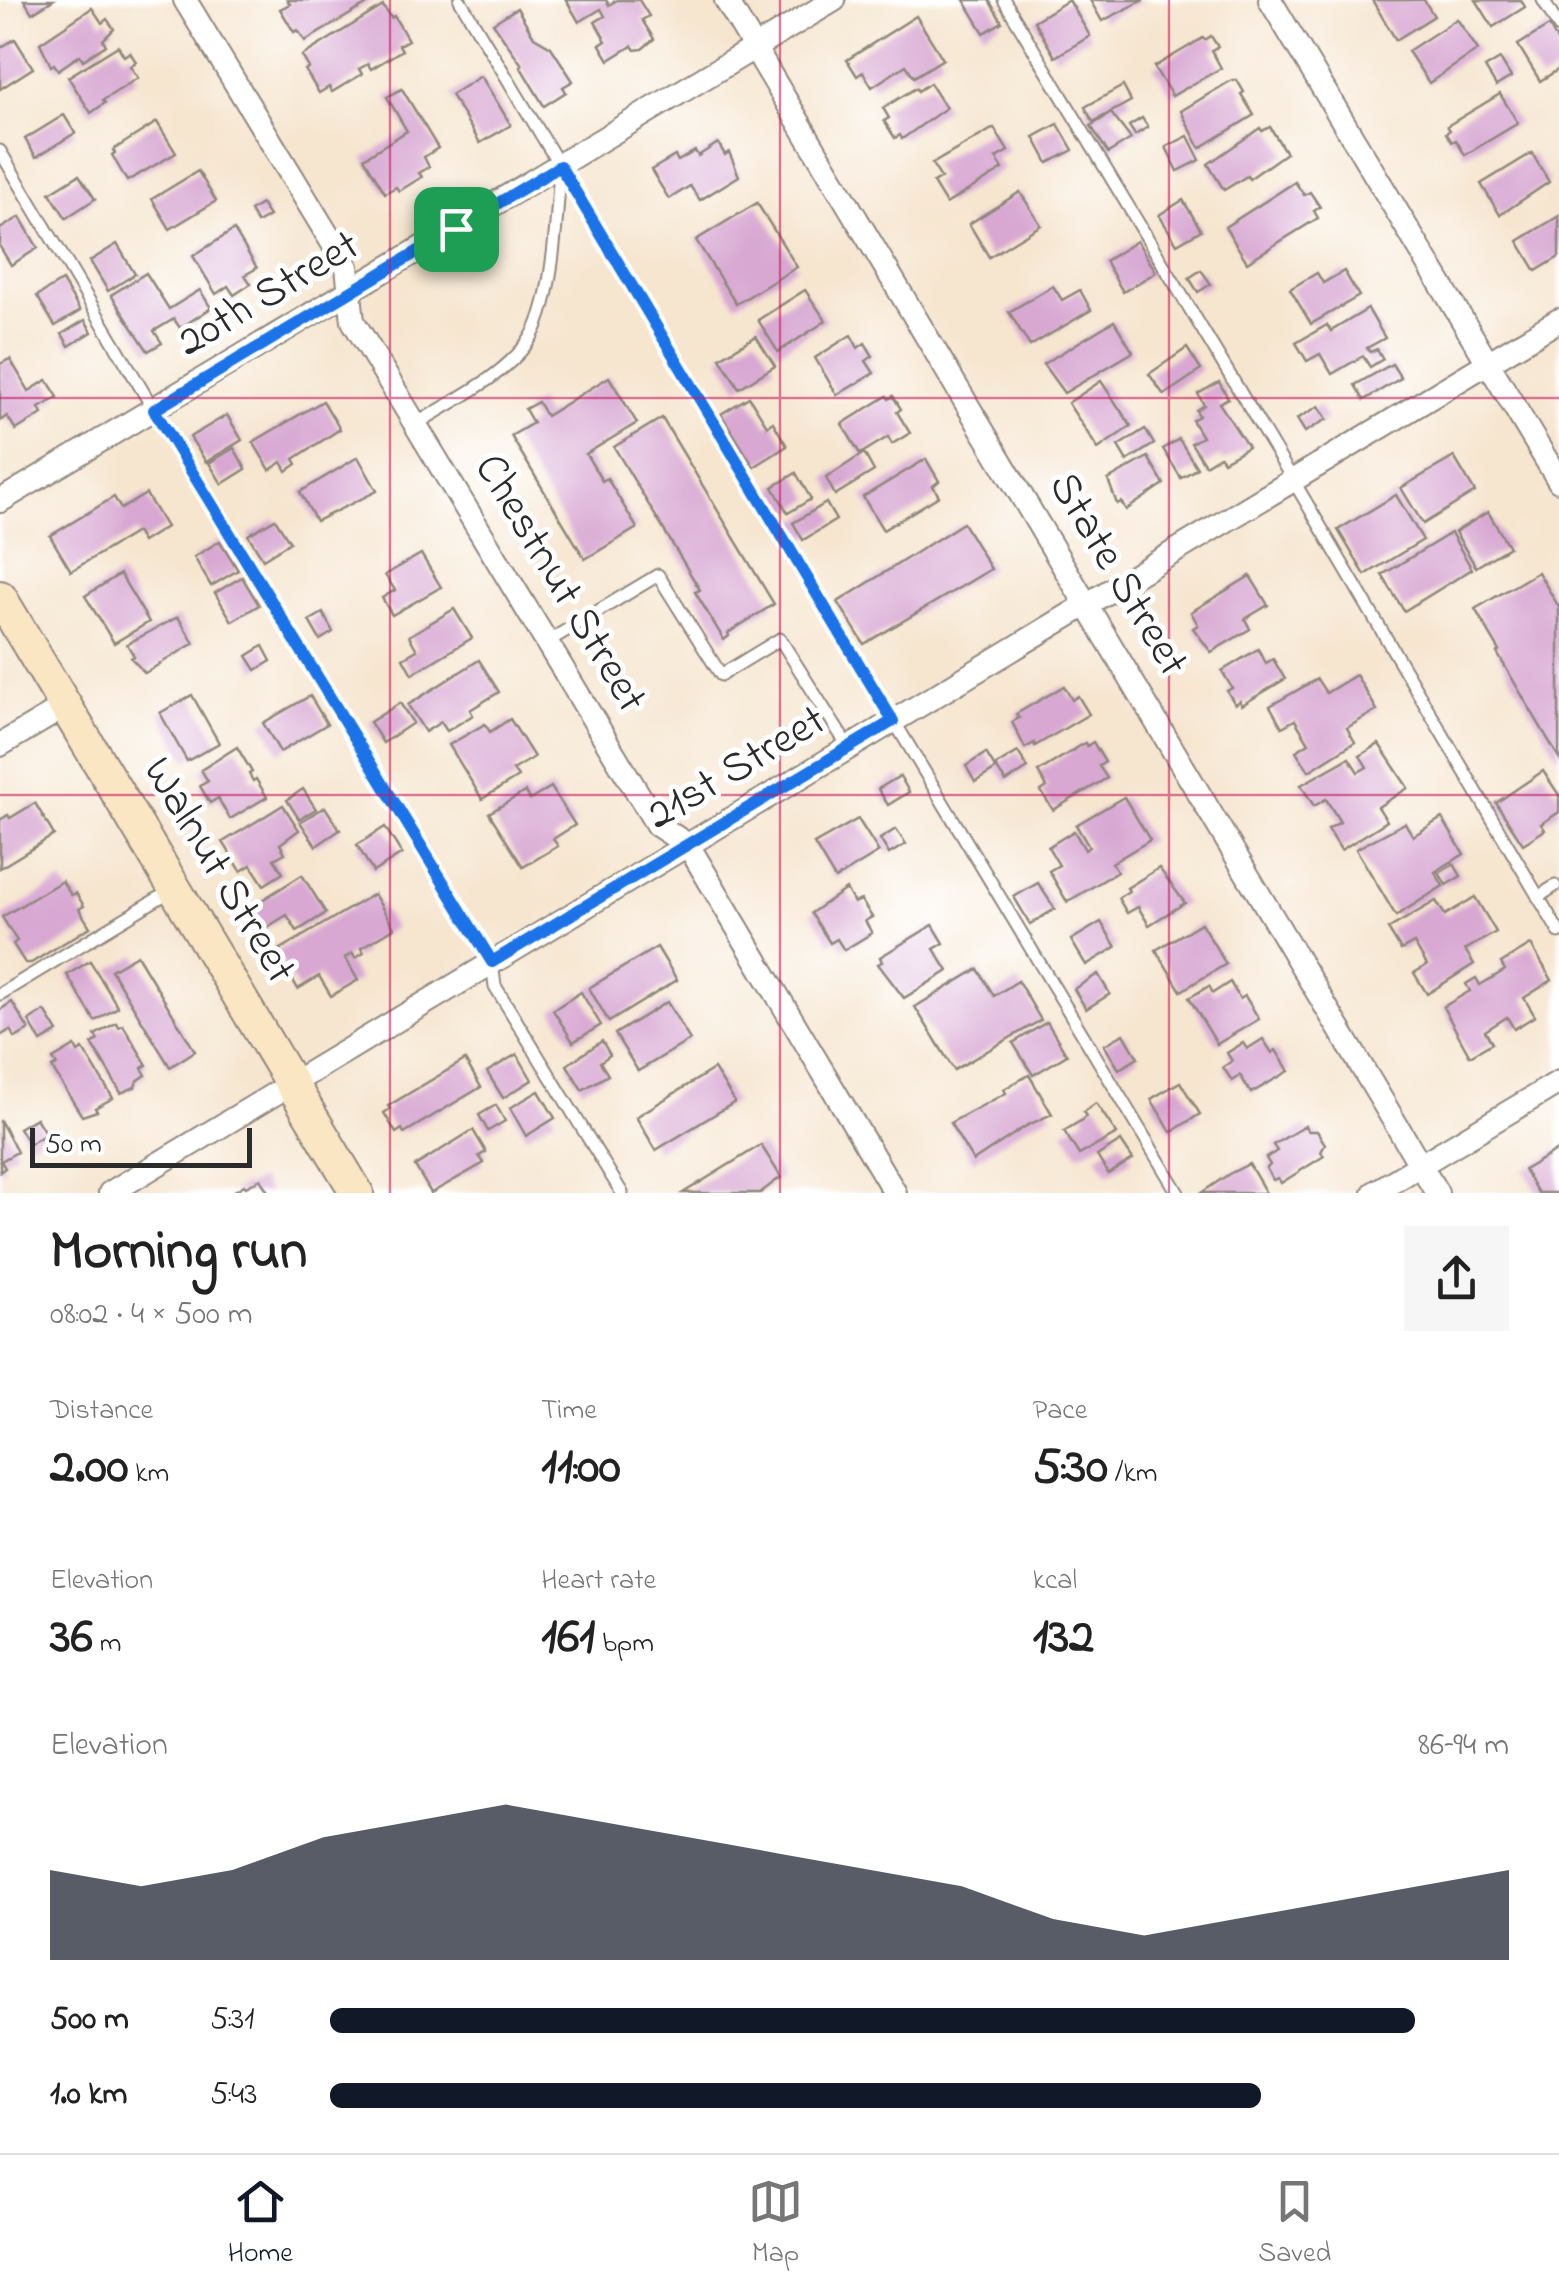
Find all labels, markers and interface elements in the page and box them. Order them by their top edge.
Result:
pin [414,187,499,272]
icon: arrive [429,202,484,257]
street label: 20th Street [165,214,373,376]
street label: Chestnut Street [456,442,662,726]
street label: State Street [1030,460,1204,690]
street label: 21st Street [635,689,839,849]
street label: Walnut Street [124,745,312,997]
scale bar [30,1123,252,1168]
text: 50 m [45,1125,102,1166]
text: Morning run [50,1214,307,1294]
button: share [1404,1226,1509,1331]
text: 08:02 · 4 × 500 m [50,1292,253,1339]
text: Distance [50,1391,153,1432]
text: Time [541,1391,597,1432]
text: Pace [1033,1391,1087,1432]
text: 2.00 [50,1432,128,1505]
text: 11:00 [541,1432,621,1505]
text: 5:30 [1033,1432,1108,1505]
text: km [128,1454,169,1495]
text: /km [1108,1454,1157,1495]
text: Elevation [50,1561,153,1602]
text: Heart rate [541,1561,656,1602]
text: kcal [1033,1561,1077,1602]
text: 36 [50,1602,93,1675]
text: 161 [541,1602,595,1675]
text: 132 [1033,1602,1094,1675]
text: m [93,1624,121,1665]
text: bpm [595,1624,654,1665]
text: Elevation [50,1723,168,1770]
text: 86–94 m [1418,1723,1509,1770]
text: 500 m [50,1997,129,2044]
text: 5:31 [210,1997,254,2044]
text: 1.0 km [50,2072,127,2119]
text: 5:43 [210,2072,257,2119]
tab: Home [228,2174,293,2275]
tab: Map [748,2174,803,2275]
tab: Saved [1258,2174,1331,2275]

